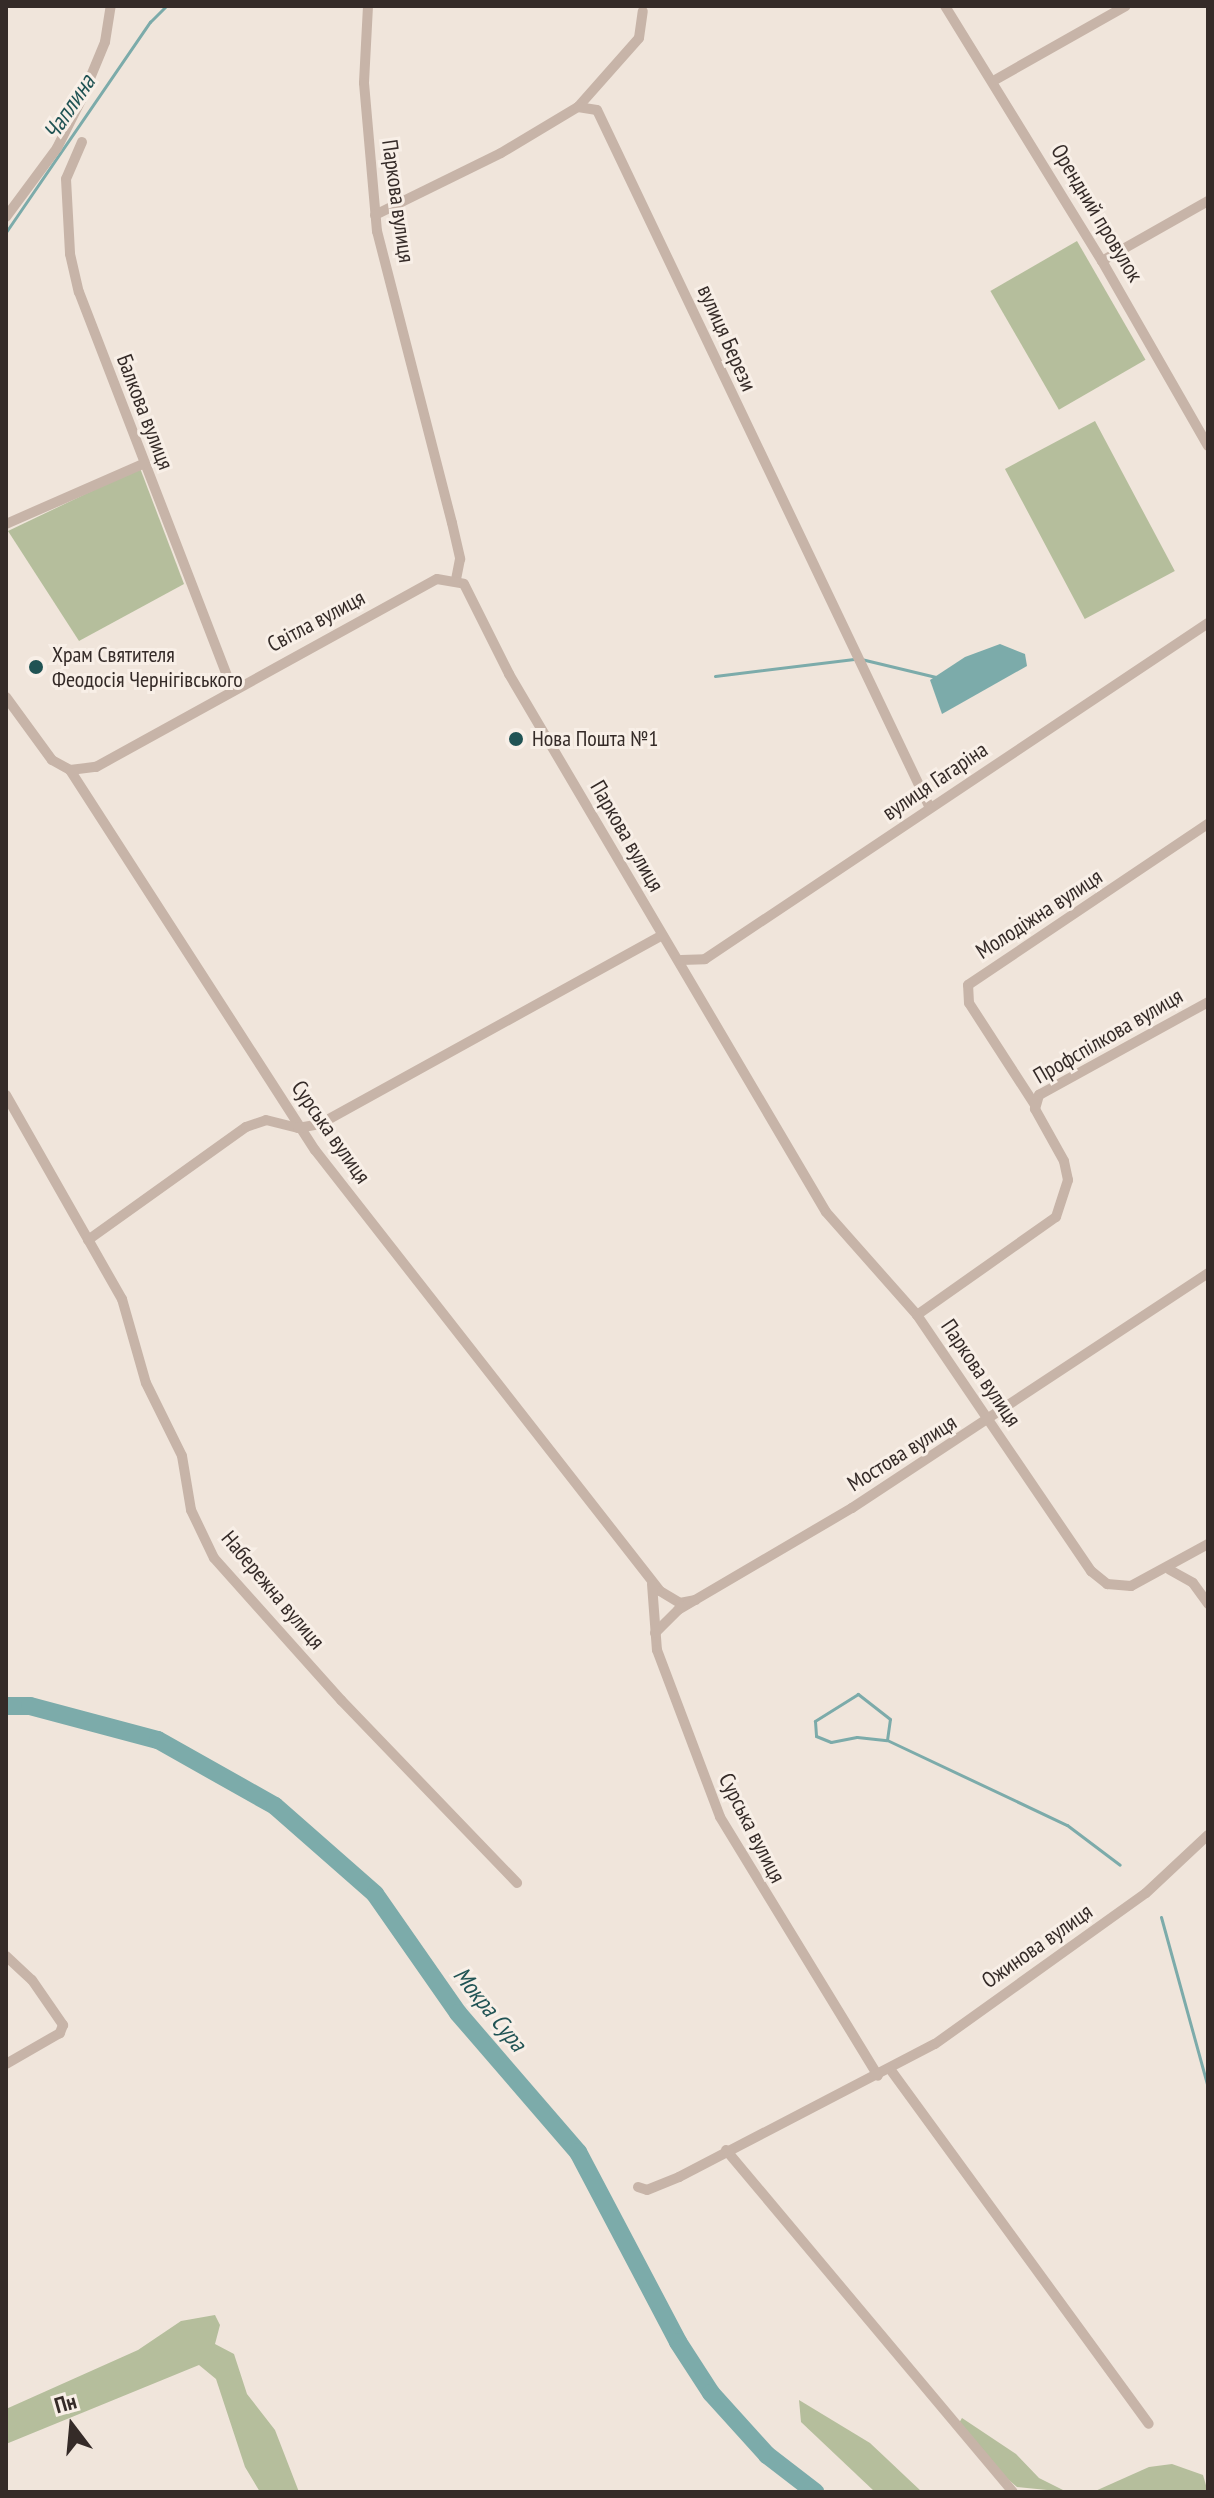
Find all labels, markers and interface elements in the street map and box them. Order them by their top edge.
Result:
water label: Чаплина [37,69,101,145]
street label: Паркова вулиця [376,138,420,264]
street label: Орендний провулок [1046,139,1148,287]
street label: вулиця Берези [692,281,762,395]
street label: Балкова вулиця [111,351,179,473]
street label: Світла вулиця [263,584,369,658]
place label: Храм Святителя Феодосія Чернігівського [52,641,243,692]
marker: Храм Святителя Феодосія Чернігівського [27,658,45,676]
place label: Нова Пошта №1 [532,726,658,752]
marker: Нова Пошта №1 [507,730,525,748]
street label: вулиця Гагаріна [877,736,993,826]
street label: Паркова вулиця [585,776,669,896]
street label: Молодіжна вулиця [971,863,1107,965]
street label: Профспілкова вулиця [1029,983,1187,1089]
street label: Сурська вулиця [286,1075,376,1189]
street label: Паркова вулиця [935,1314,1027,1432]
street label: Мостова вулиця [843,1409,961,1497]
street label: Набережна вулиця [216,1525,330,1655]
street label: Сурська вулиця [713,1769,791,1887]
street label: Ожинова вулиця [977,1898,1097,1994]
water label: Мокра Сура [447,1961,533,2057]
north arrow [32,2386,112,2466]
text: Пн [51,2387,79,2419]

